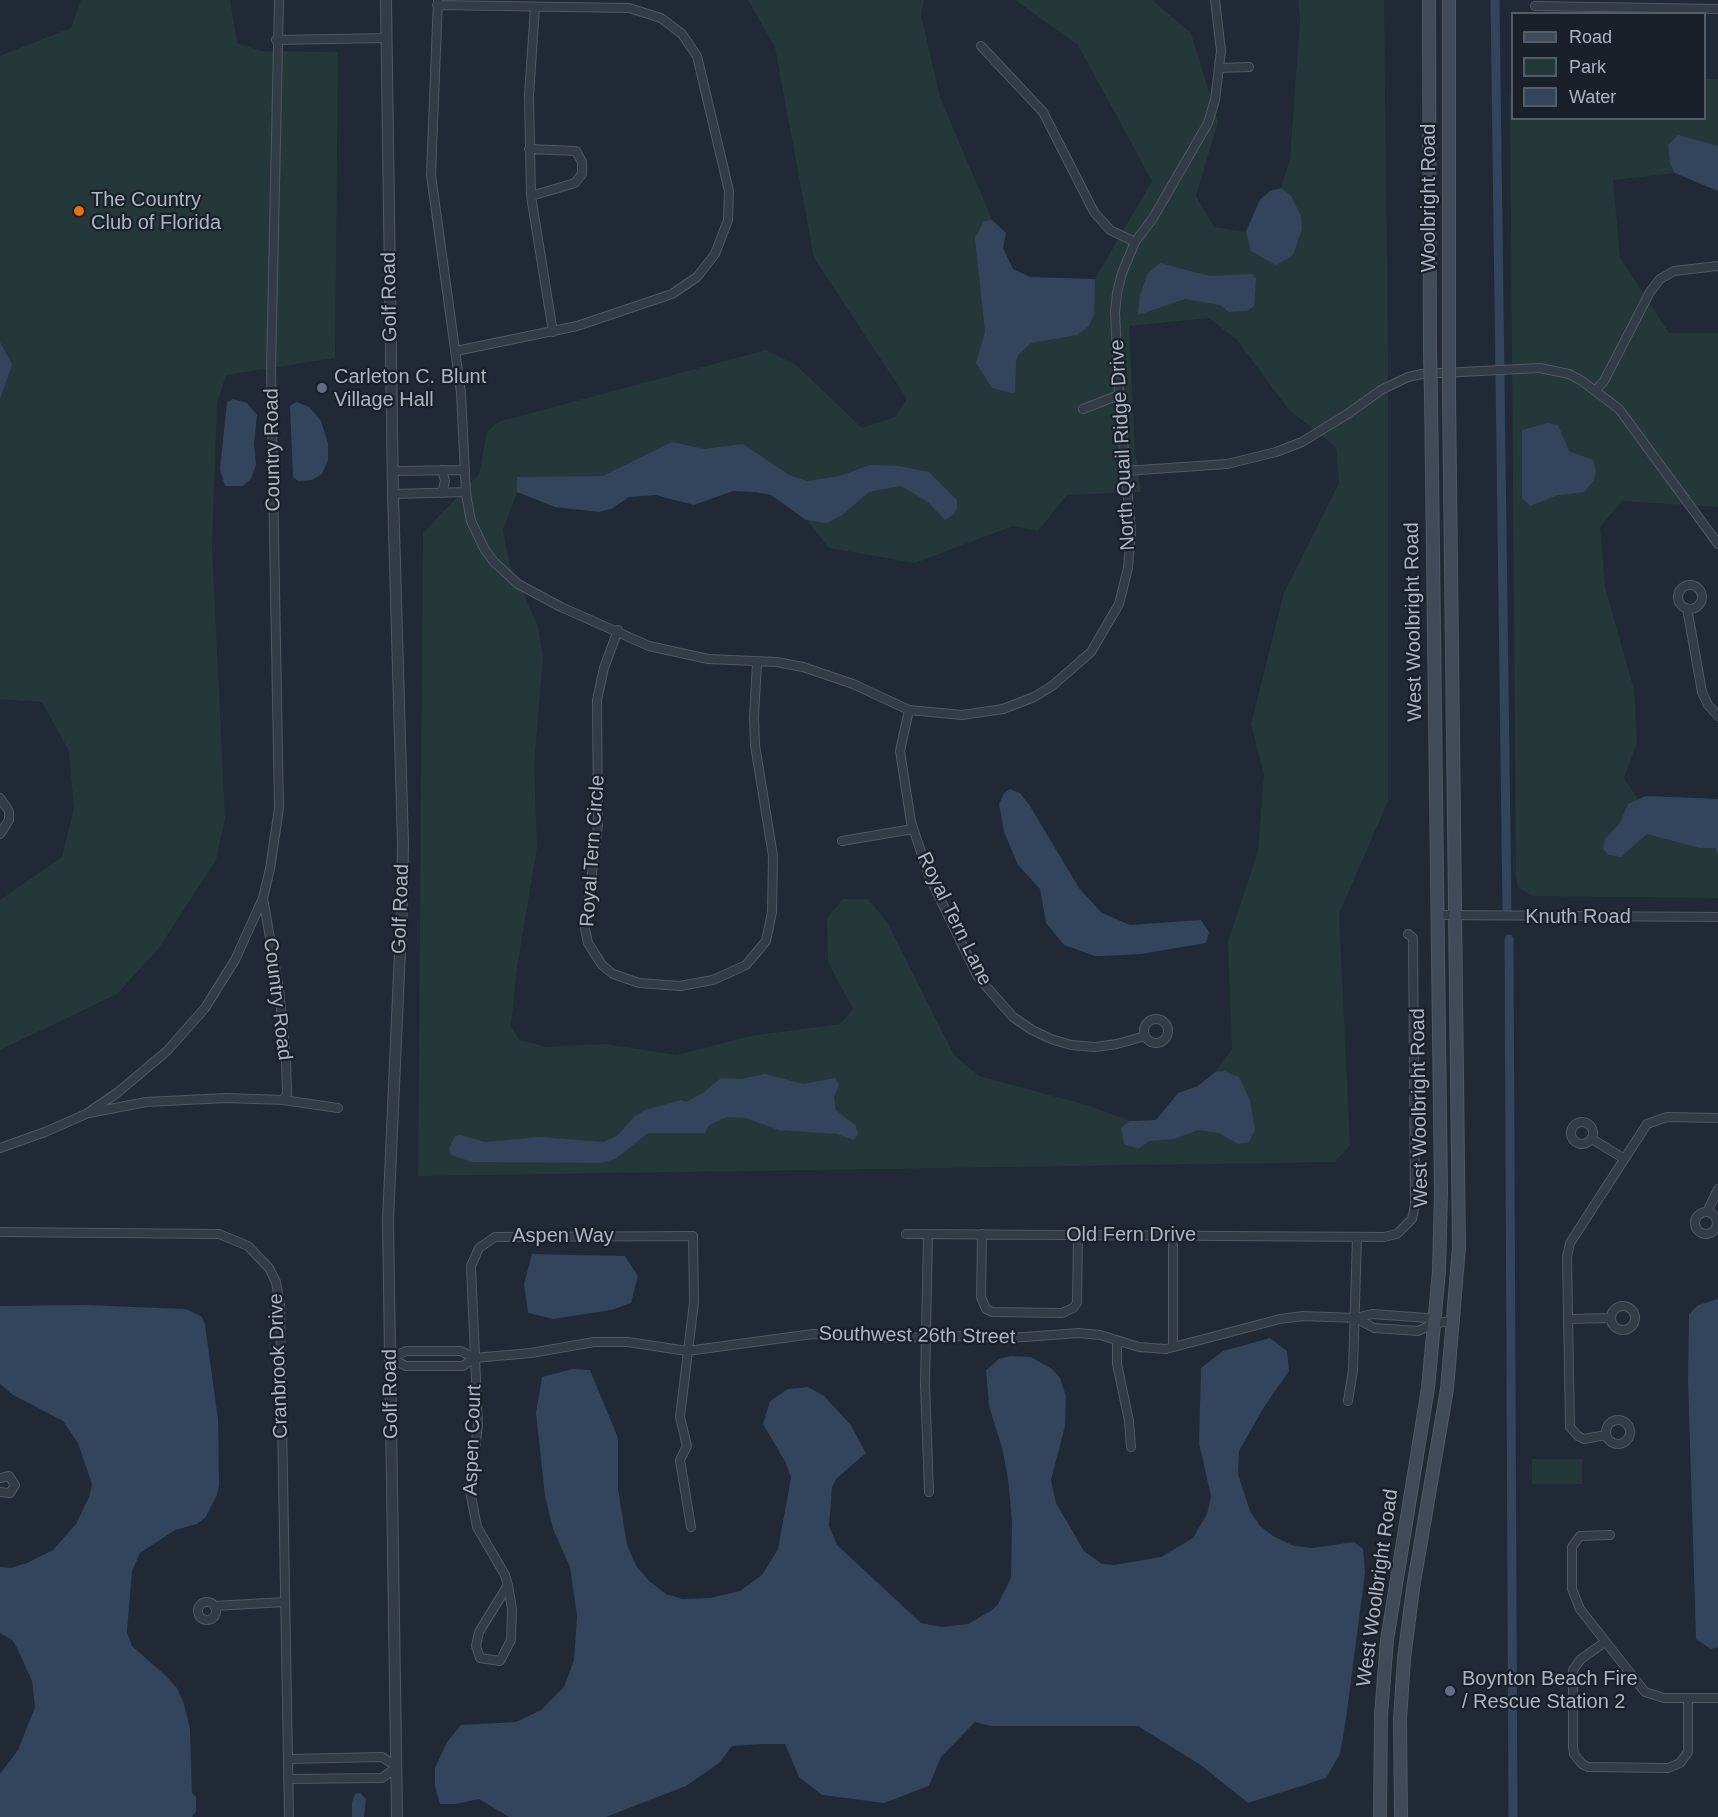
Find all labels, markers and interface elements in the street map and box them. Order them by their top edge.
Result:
legend [1511,12,1706,120]
text: Road [1569,27,1612,47]
text: Park [1569,57,1606,77]
text: Water [1569,87,1616,107]
street label: Woolbright Road [1417,124,1441,272]
place label: The Country Club of Florida [91,188,221,235]
marker: The Country Club of Florida [72,204,86,218]
street label: Golf Road [377,252,403,342]
street label: North Quail Ridge Drive [1105,339,1141,551]
place label: Carleton C. Blunt Village Hall [334,365,486,412]
marker: Carleton C. Blunt Village Hall [315,381,329,395]
street label: Country Road [260,388,286,512]
street label: West Woolbright Road [1400,522,1428,722]
street label: Royal Tern Circle [576,774,610,928]
street label: Royal Tern Lane [911,848,997,990]
street label: Golf Road [387,864,415,954]
street label: Knuth Road [1525,905,1631,929]
street label: Country Road [258,936,296,1062]
street label: West Woolbright Road [1406,1008,1434,1208]
street label: Old Fern Drive [1066,1223,1196,1247]
street label: Aspen Way [512,1224,614,1248]
street label: Cranbrook Drive [264,1293,294,1439]
street label: Southwest 26th Street [818,1322,1016,1350]
street label: Golf Road [378,1349,404,1439]
street label: Aspen Court [459,1384,487,1496]
street label: West Woolbright Road [1352,1488,1404,1688]
place label: Boynton Beach Fire / Rescue Station 2 [1462,1667,1638,1714]
marker: Boynton Beach Fire / Rescue Station 2 [1443,1684,1457,1698]

